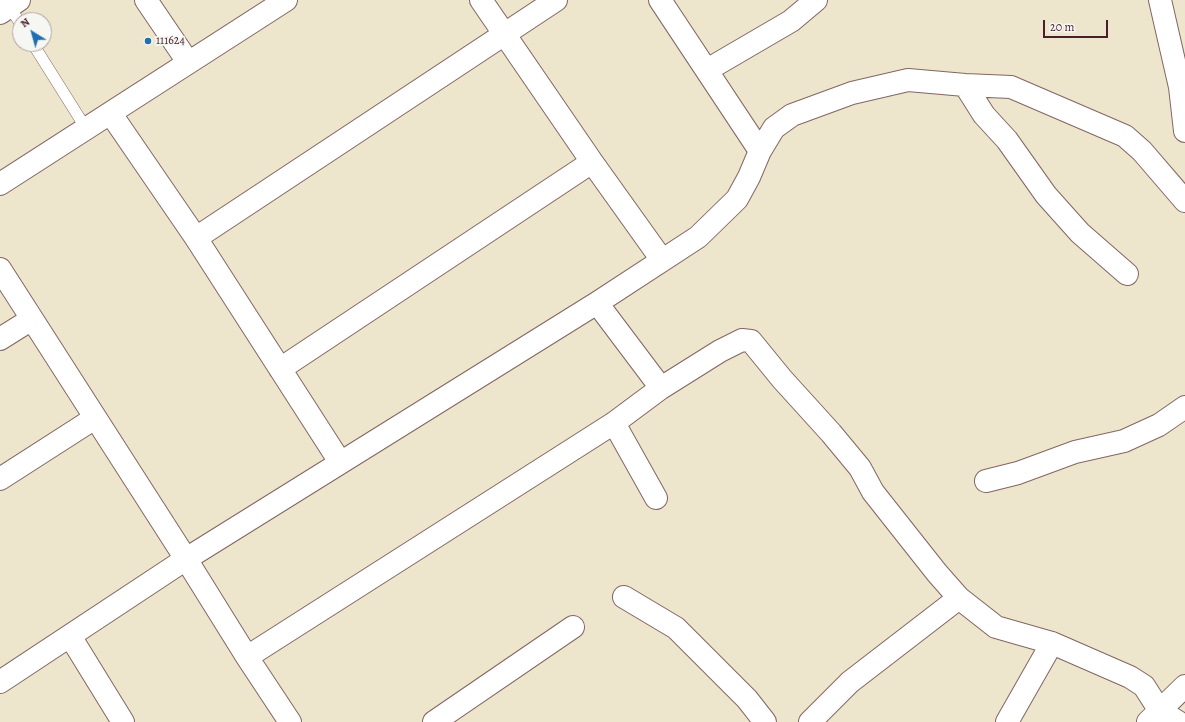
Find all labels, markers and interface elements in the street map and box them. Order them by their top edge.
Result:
north arrow [12,12,52,52]
scale bar [1045,12,1110,38]
text: N [17,14,33,31]
text: 20 m [1050,19,1074,35]
place label: 111624 [156,34,185,48]
marker: 111624 [143,36,153,46]

